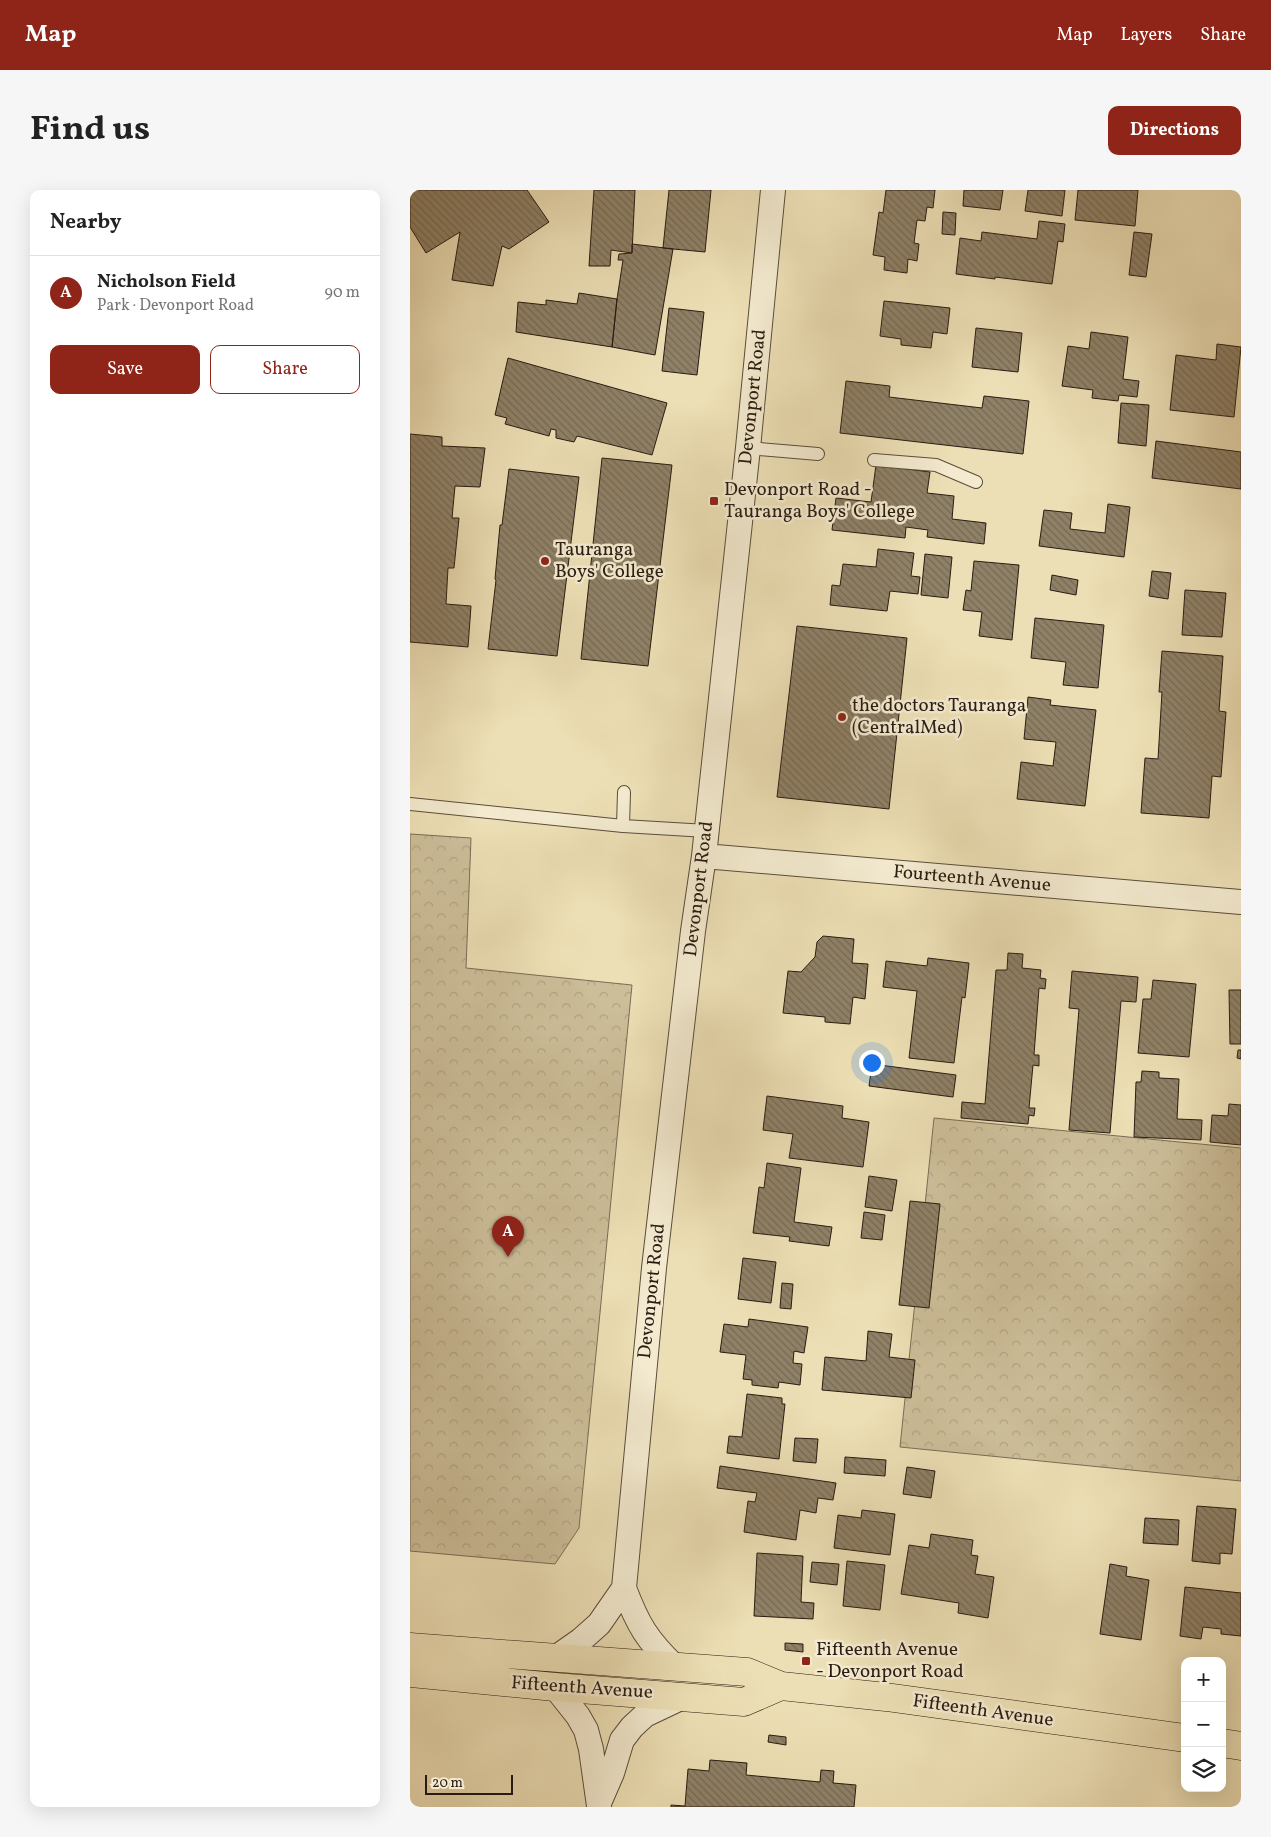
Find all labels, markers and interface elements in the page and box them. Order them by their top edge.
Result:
text: Map [25,18,76,52]
text: Map [1056,23,1092,48]
text: Layers [1120,23,1172,48]
text: Share [1200,23,1246,48]
text: Find us [30,106,150,154]
button: Directions [1108,106,1241,155]
text: Nearby [50,208,121,237]
text: Nicholson Field [97,269,236,295]
text: A [60,282,72,304]
text: 90 m [324,282,360,304]
text: Park · Devonport Road [97,295,254,317]
street label: Devonport Road [733,328,773,466]
button: Save [50,345,200,394]
button: Share [210,345,360,394]
place label: Devonport Road - Tauranga Boys' College [724,477,915,525]
marker: Devonport Road - Tauranga Boys' College [708,495,720,507]
place label: Tauranga Boys' College [555,537,664,585]
marker: Tauranga Boys' College [539,555,551,567]
place label: the doctors Tauranga (CentralMed) [852,693,1026,741]
marker: the doctors Tauranga (CentralMed) [836,711,848,723]
street label: Devonport Road [678,820,720,958]
street label: Fourteenth Avenue [892,859,1052,899]
your location [859,1050,885,1076]
pin: A [492,1216,524,1257]
street label: Devonport Road [632,1222,672,1360]
place label: Fifteenth Avenue - Devonport Road [816,1637,964,1685]
marker: Fifteenth Avenue - Devonport Road [800,1655,812,1667]
map controls [1181,1657,1226,1792]
button: + [1181,1657,1226,1702]
street label: Fifteenth Avenue [510,1670,654,1706]
street label: Fifteenth Avenue [911,1688,1055,1734]
button: − [1181,1702,1226,1747]
button: layers [1181,1747,1226,1792]
scale bar [425,1772,512,1795]
text: 20 m [432,1774,463,1793]

